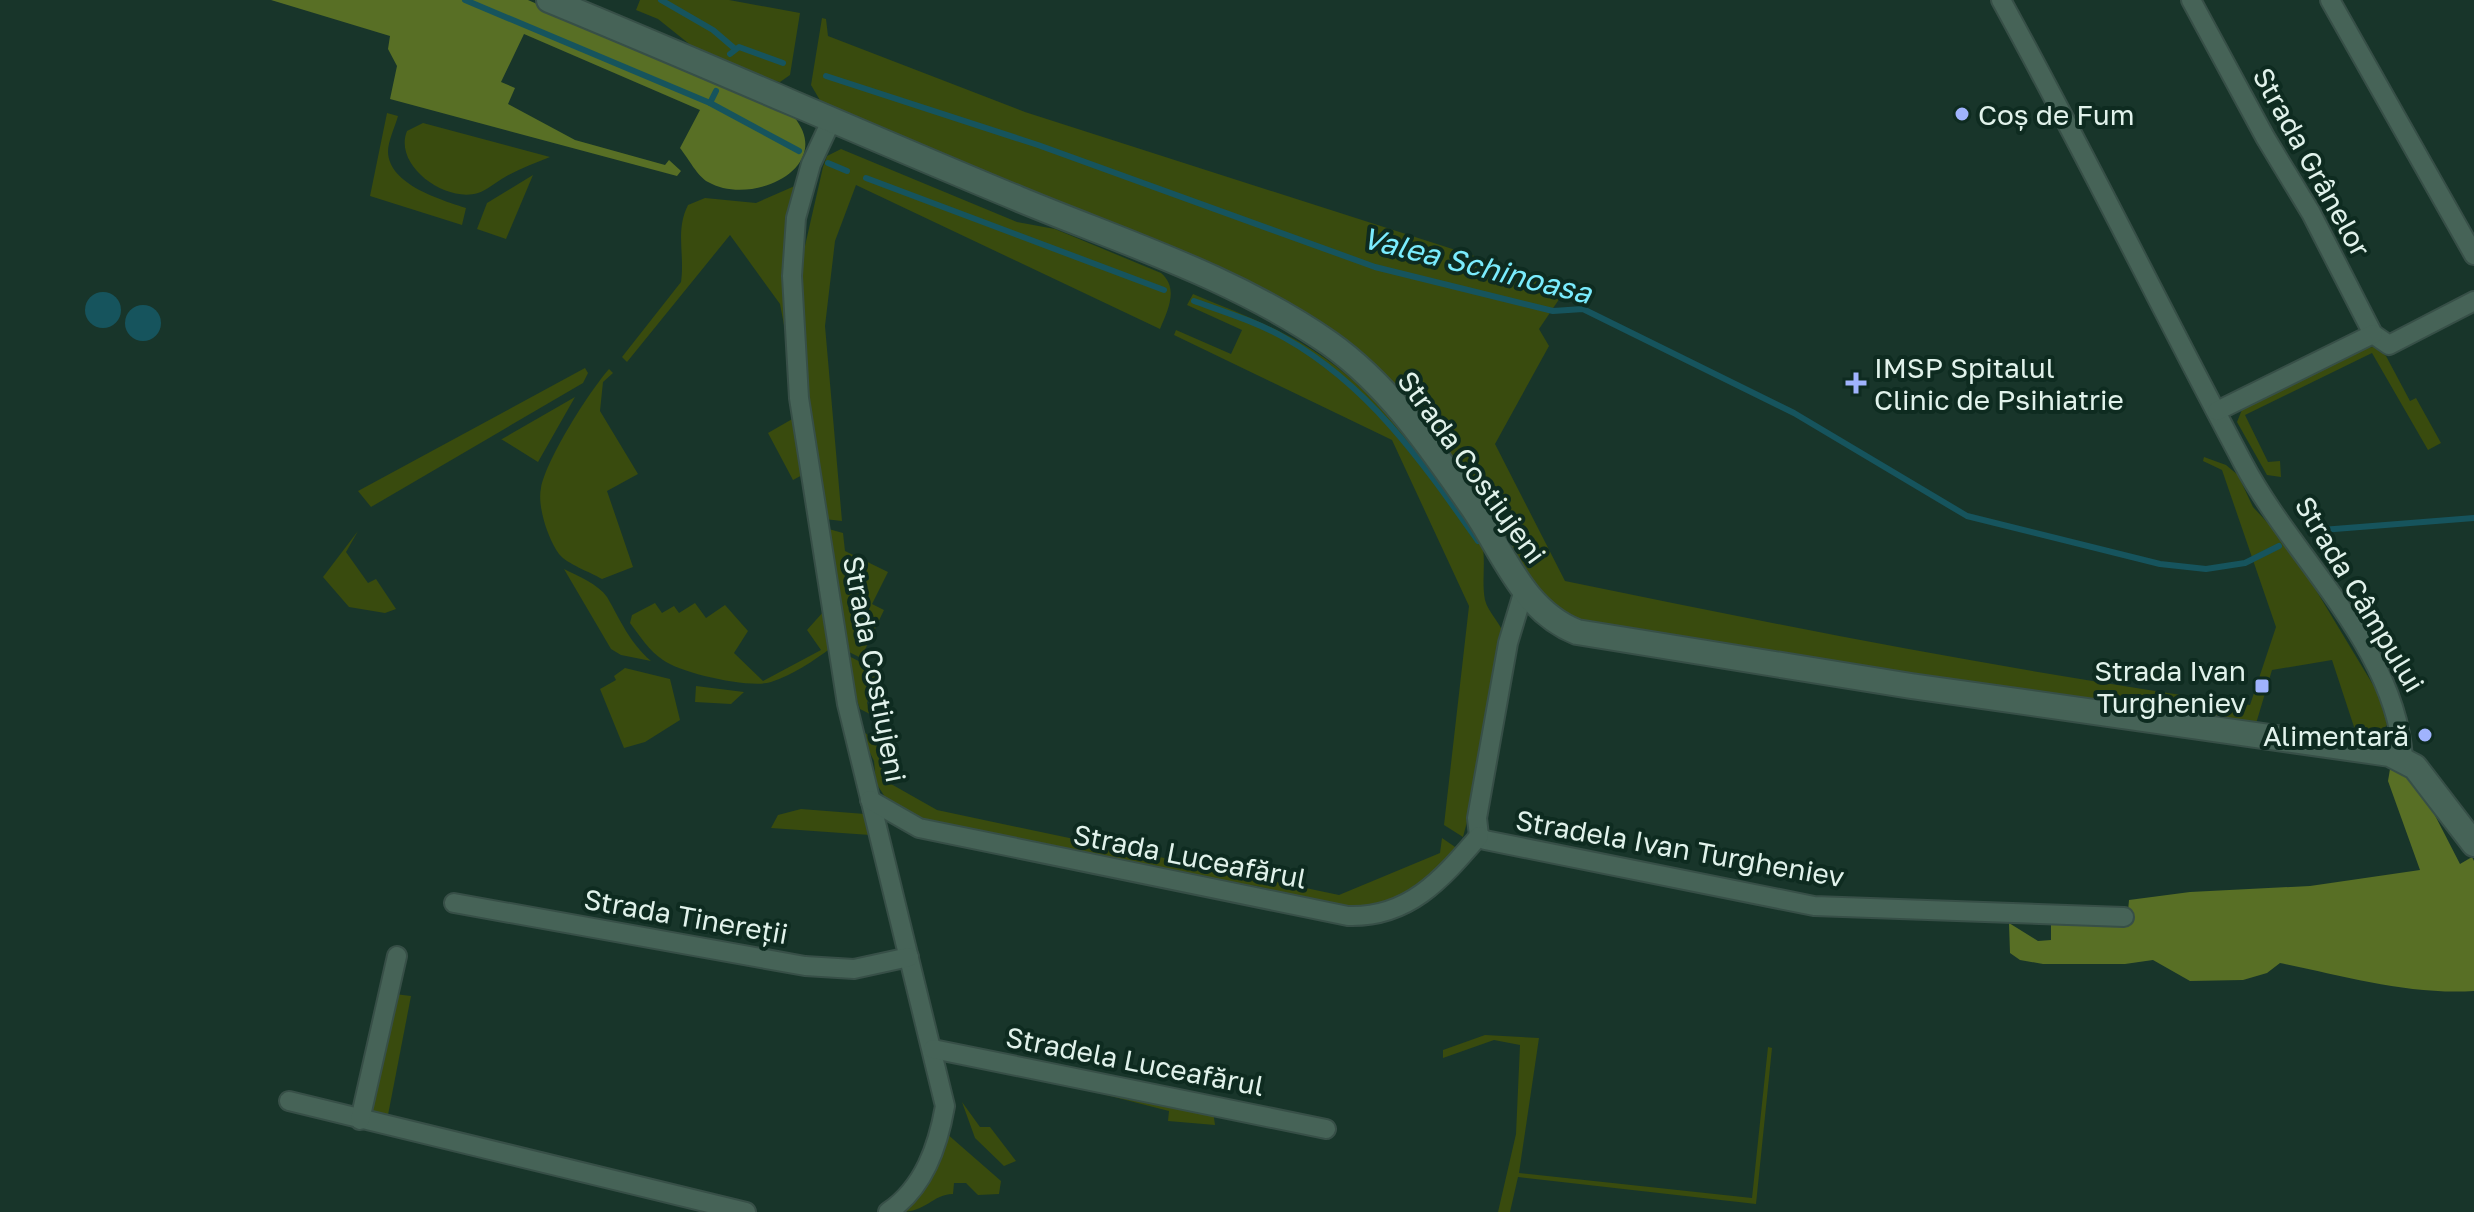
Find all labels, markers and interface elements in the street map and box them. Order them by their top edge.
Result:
street label: Strada Grânelor [2246,62,2378,262]
place label: Coș de Fum [1978,98,2135,131]
marker: Coș de Fum [1953,105,1971,123]
water label: Valea Schinoasa [1359,219,1596,311]
place label: IMSP Spitalul Clinic de Psihiatrie [1874,351,2124,416]
street label: Strada Costiujeni [1391,364,1553,570]
marker: IMSP Spitalul Clinic de Psihiatrie [1845,372,1867,394]
street label: Strada Câmpului [2289,490,2431,698]
street label: Strada Costiujeni [837,553,913,785]
place label: Strada Ivan Turgheniev [2094,654,2246,719]
marker: Strada Ivan Turgheniev [2253,677,2271,695]
place label: Alimentară [2263,719,2409,752]
marker: Alimentară [2416,726,2434,744]
street label: Stradela Ivan Turgheniev [1513,803,1847,893]
street label: Strada Luceafărul [1071,817,1309,895]
street label: Strada Tinereții [581,882,791,951]
street label: Stradela Luceafărul [1003,1020,1267,1102]

